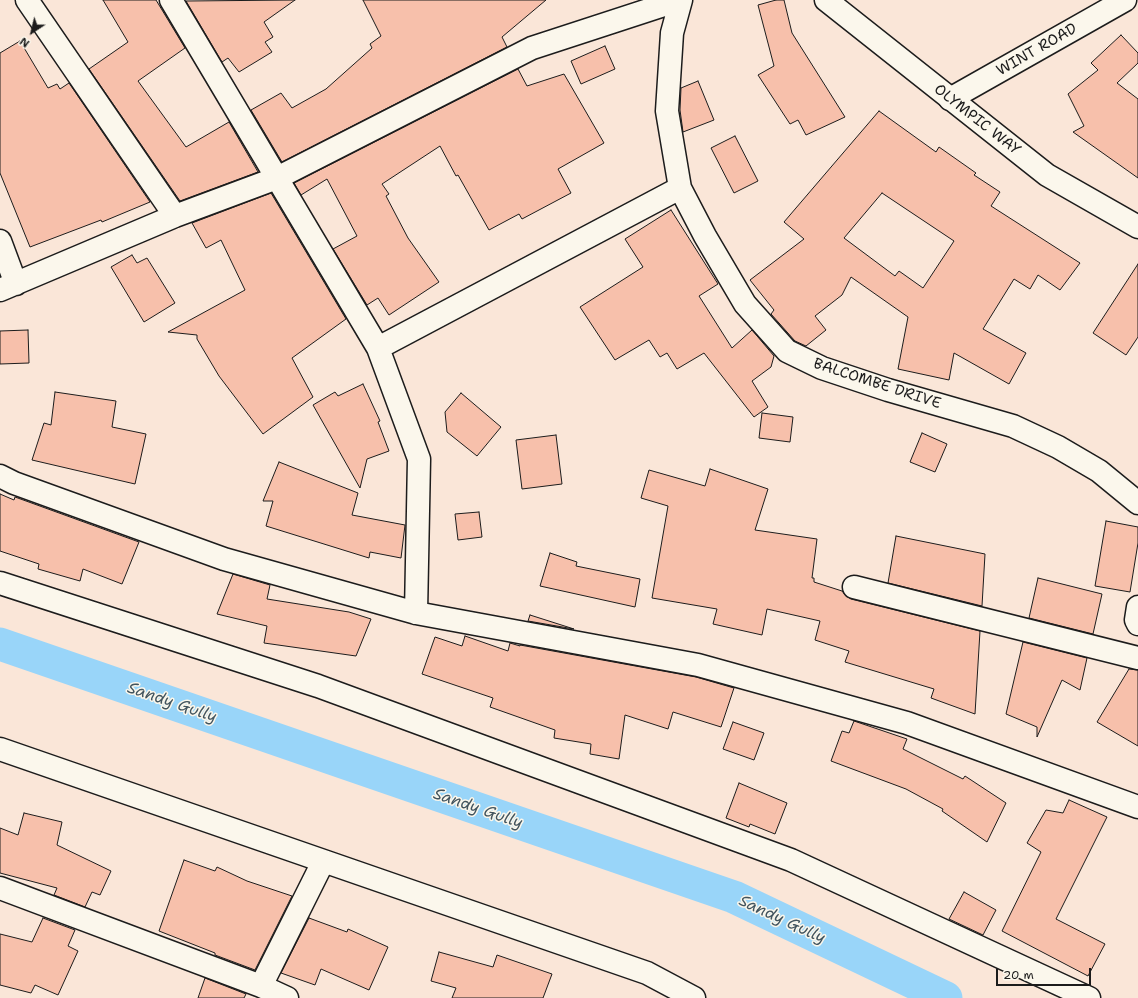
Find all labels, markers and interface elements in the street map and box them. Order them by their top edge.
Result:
north arrow [12,12,52,52]
street label: WINT ROAD [994,20,1080,80]
text: N [17,34,33,51]
street label: OLYMPIC WAY [930,81,1024,159]
street label: BALCOMBE DRIVE [811,355,943,413]
water label: Sandy Gully [125,679,219,727]
water label: Sandy Gully [431,785,525,833]
water label: Sandy Gully [736,892,828,948]
scale bar [998,960,1093,986]
text: 20 m [1003,967,1034,983]

